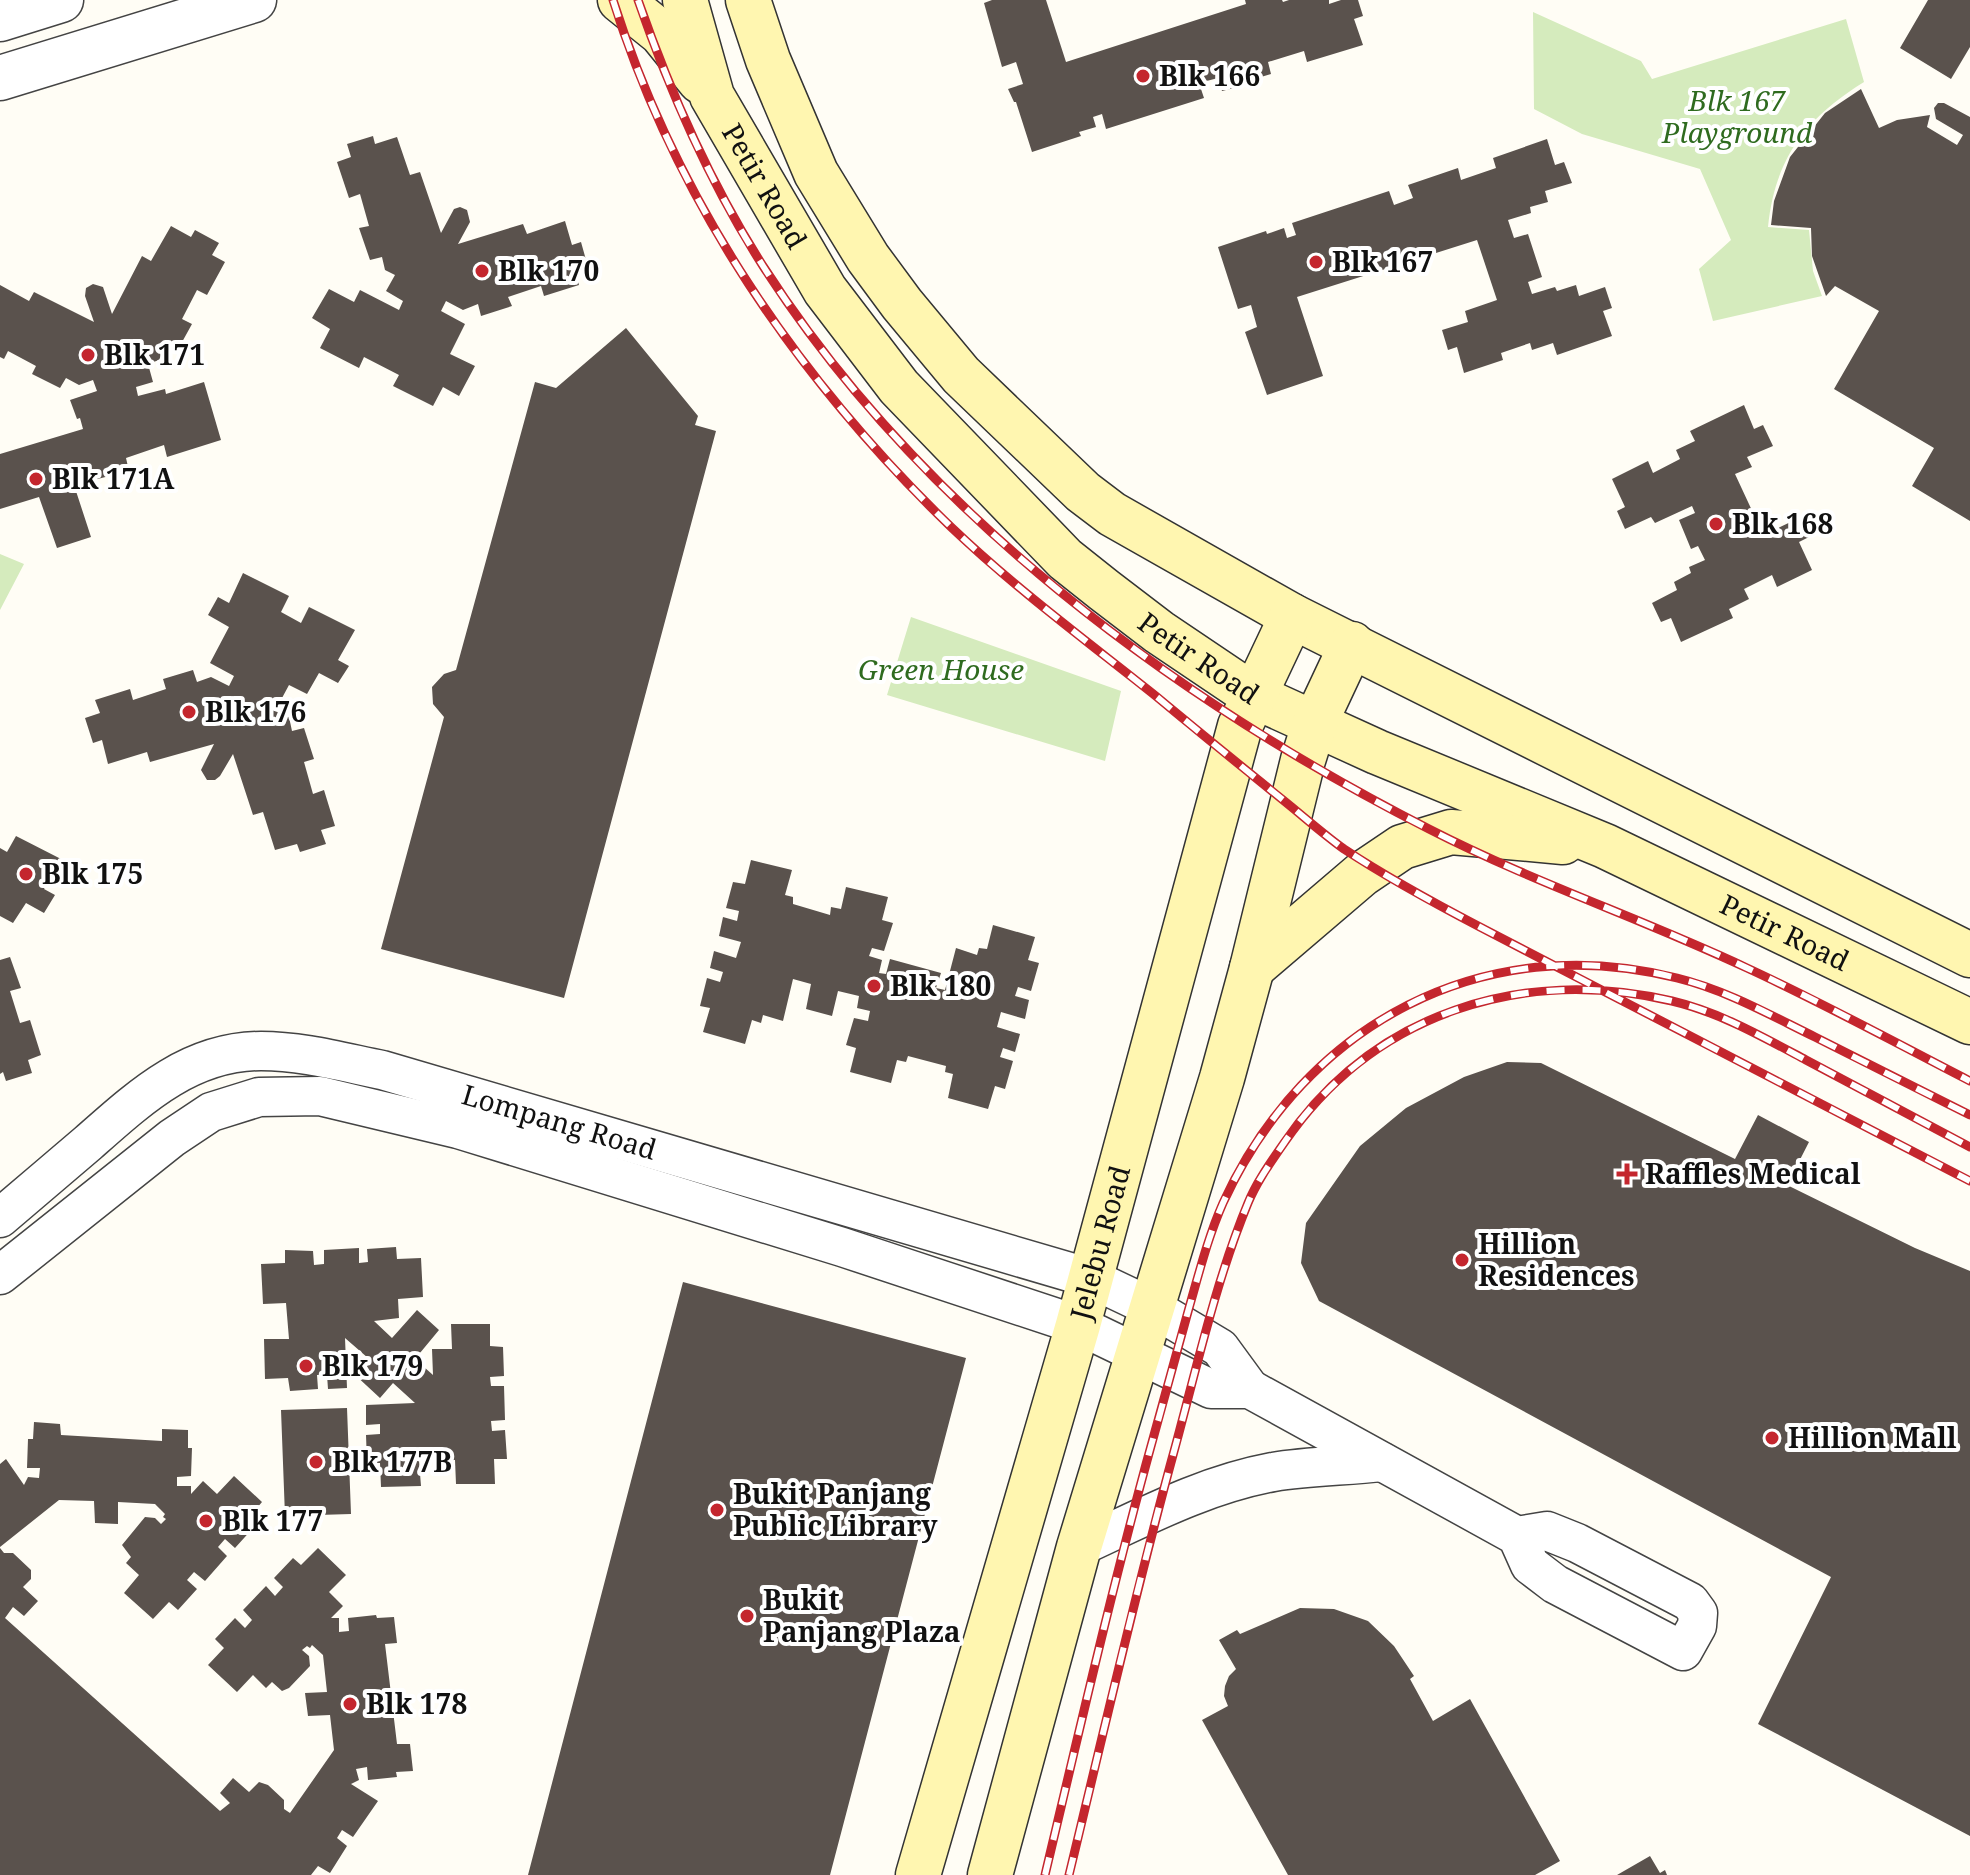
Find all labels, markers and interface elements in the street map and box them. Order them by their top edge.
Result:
place label: Blk 166 [1159,56,1260,94]
marker: Blk 166 [1134,67,1152,85]
park label: Blk 167 Playground [1661,81,1813,151]
street label: Petir Road [714,116,817,255]
place label: Blk 167 [1332,242,1433,280]
place label: Blk 170 [498,251,599,289]
marker: Blk 167 [1307,253,1325,271]
marker: Blk 170 [473,262,491,280]
place label: Blk 171 [104,335,205,373]
marker: Blk 171 [79,346,97,364]
place label: Blk 171A [52,459,175,497]
marker: Blk 171A [27,470,45,488]
place label: Blk 168 [1732,504,1833,542]
marker: Blk 168 [1707,515,1725,533]
street label: Petir Road [1131,603,1267,712]
park label: Green House [858,650,1024,688]
place label: Blk 176 [205,692,306,730]
marker: Blk 176 [180,703,198,721]
place label: Blk 175 [42,854,143,892]
marker: Blk 175 [17,865,35,883]
street label: Petir Road [1714,884,1856,979]
place label: Blk 180 [890,966,991,1004]
marker: Blk 180 [865,977,883,995]
street label: Lompang Road [458,1075,661,1168]
place label: Raffles Medical [1645,1154,1861,1192]
street label: Jelebu Road [1060,1161,1138,1325]
marker: Raffles Medical [1616,1163,1638,1185]
place label: Hillion Residences [1478,1224,1634,1294]
marker: Hillion Residences [1453,1251,1471,1269]
place label: Blk 179 [322,1346,423,1384]
marker: Blk 179 [297,1357,315,1375]
place label: Hillion Mall [1788,1418,1957,1456]
marker: Hillion Mall [1763,1429,1781,1447]
place label: Blk 177B [332,1442,452,1480]
marker: Blk 177B [307,1453,325,1471]
place label: Bukit Panjang Public Library [733,1474,938,1544]
place label: Blk 177 [222,1501,323,1539]
marker: Bukit Panjang Public Library [708,1501,726,1519]
marker: Blk 177 [197,1512,215,1530]
place label: Bukit Panjang Plaza [763,1580,961,1650]
marker: Bukit Panjang Plaza [738,1607,756,1625]
place label: Blk 178 [366,1684,467,1722]
marker: Blk 178 [341,1695,359,1713]

